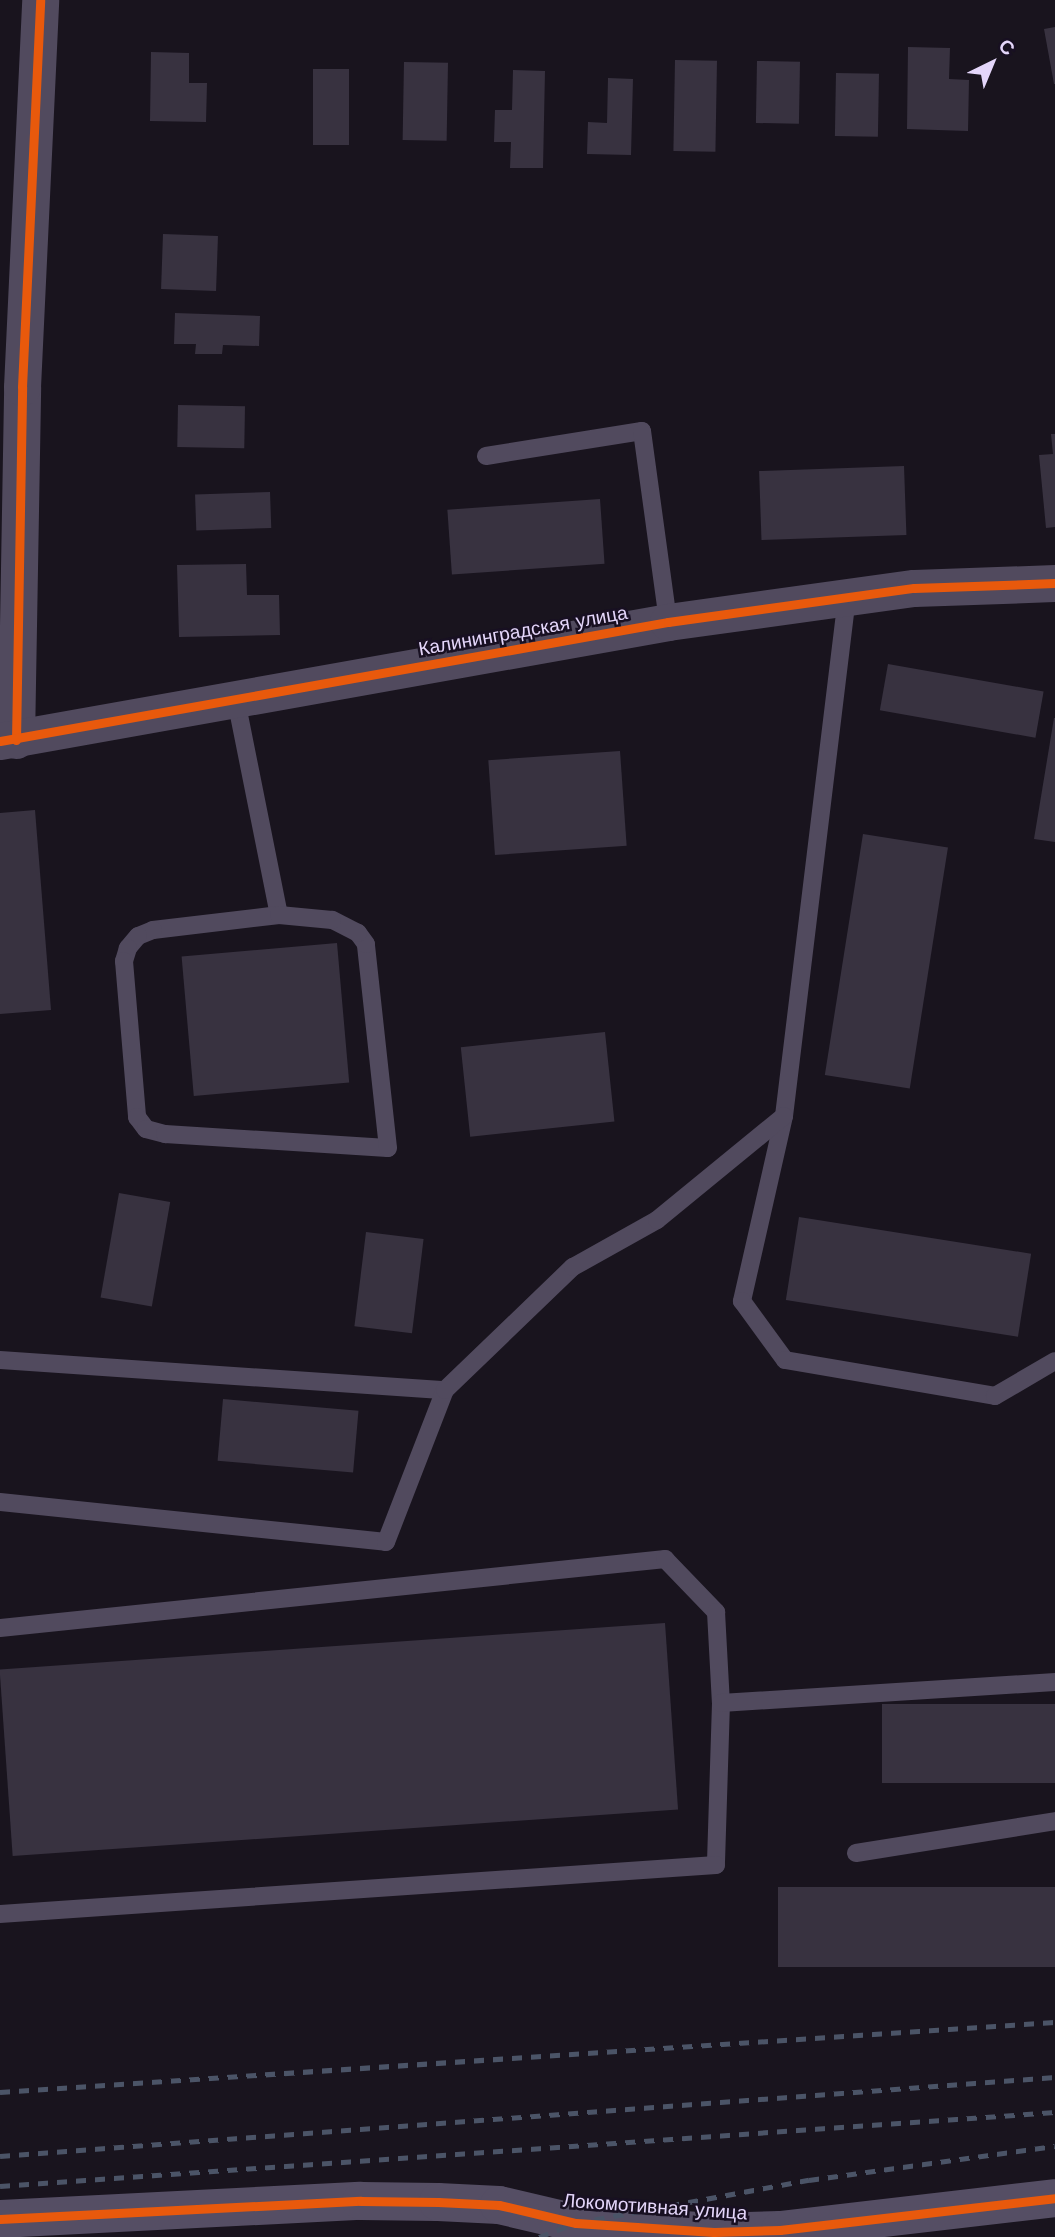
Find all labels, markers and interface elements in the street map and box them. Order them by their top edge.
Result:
north arrow [957,28,1027,98]
text: С [994,34,1020,60]
street label: Калининградская улица [417,601,629,661]
street label: Локомотивная улица [562,2189,748,2225]

